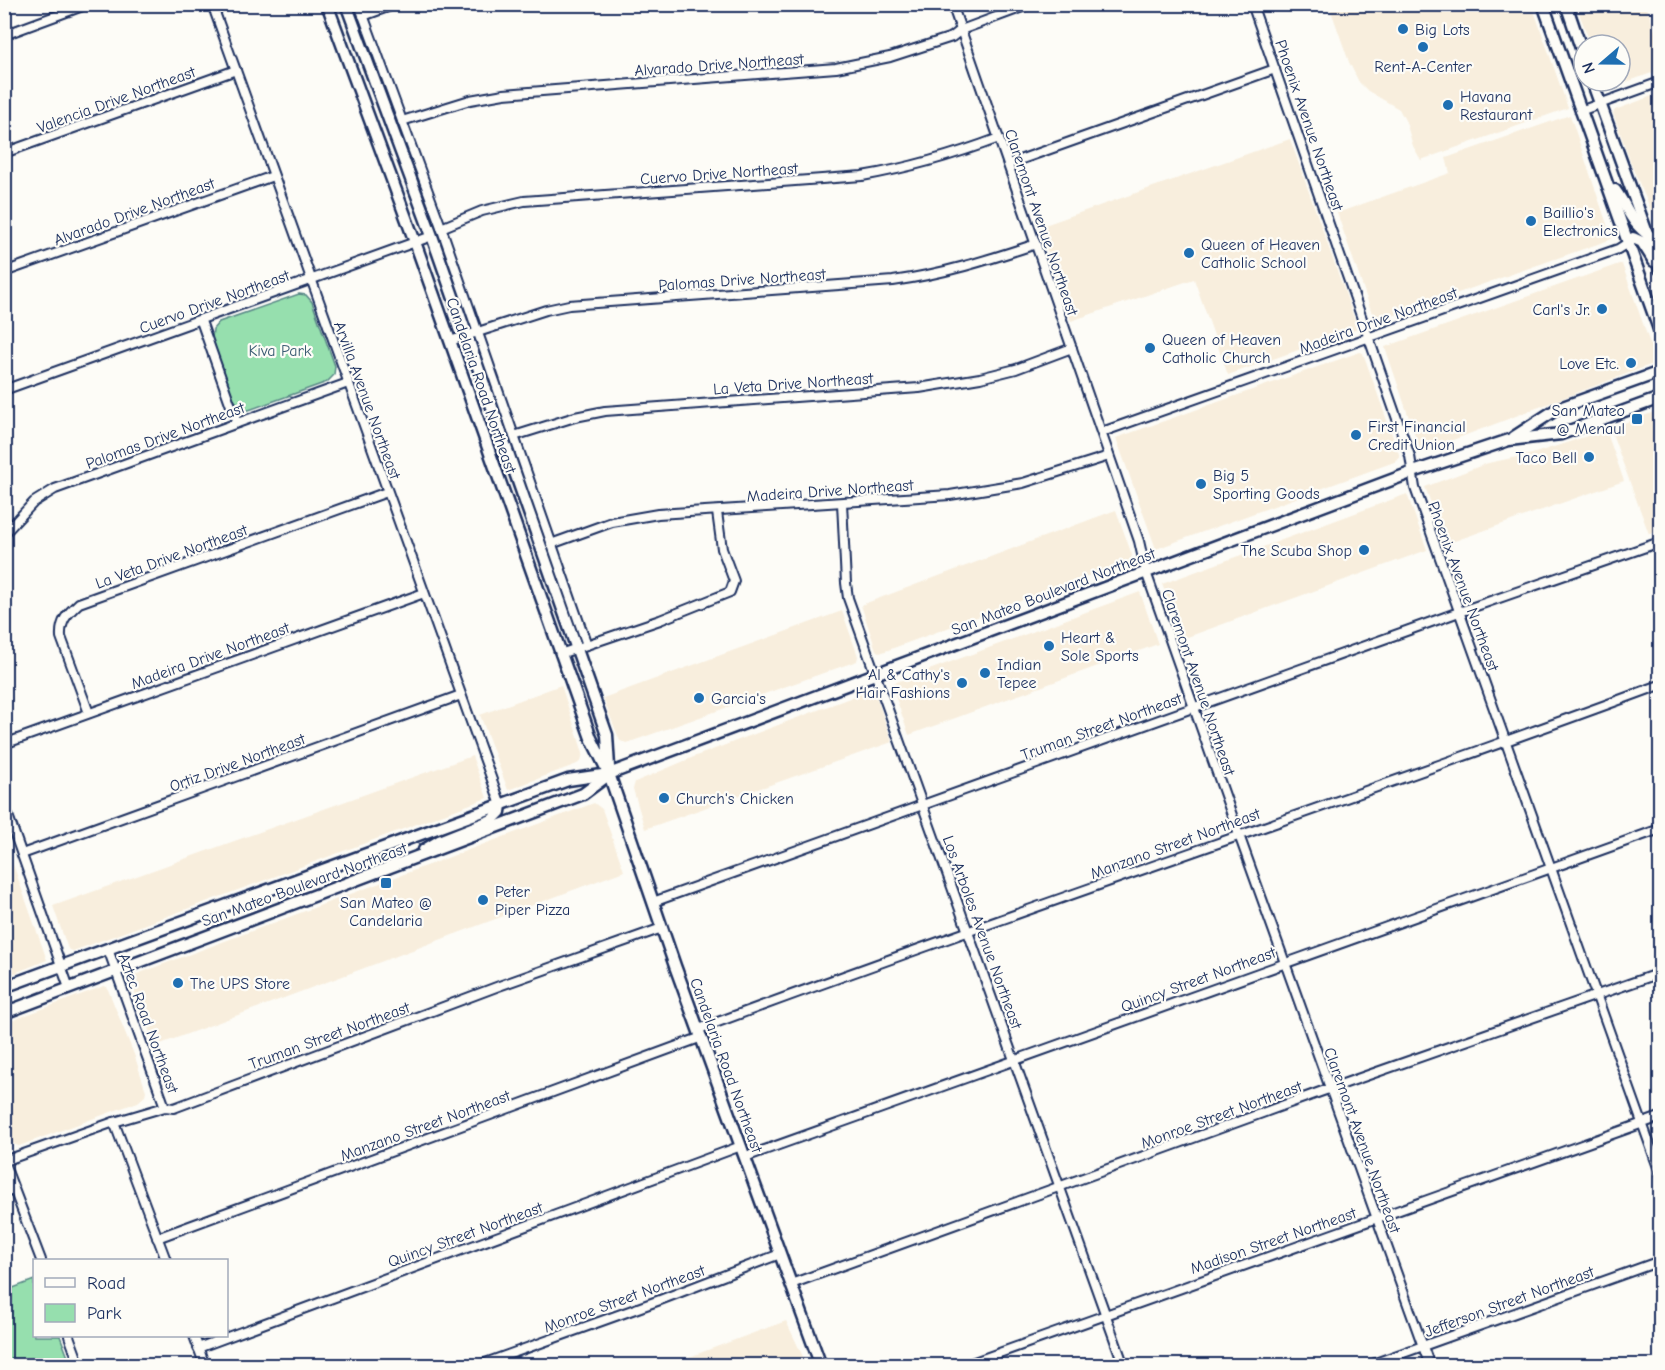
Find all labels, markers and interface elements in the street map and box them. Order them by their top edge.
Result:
place label: Big Lots [1415,21,1470,39]
marker: Big Lots [1396,22,1410,36]
north arrow [1572,33,1632,93]
street label: Phoenix Avenue Northeast [1271,38,1347,213]
marker: Rent-A-Center [1416,40,1430,54]
street label: Alvarado Drive Northeast [634,50,805,80]
place label: Rent-A-Center [1374,58,1472,76]
text: N [1579,60,1599,76]
street label: Valencia Drive Northeast [35,63,198,137]
place label: Havana Restaurant [1460,88,1533,124]
marker: Havana Restaurant [1441,98,1455,112]
street label: Claremont Avenue Northeast [1001,127,1082,318]
street label: Cuervo Drive Northeast [639,159,799,188]
street label: Alvarado Drive Northeast [51,174,218,249]
place label: Baillio's Electronics [1543,204,1618,240]
marker: Baillio's Electronics [1524,214,1538,228]
place label: Queen of Heaven Catholic School [1201,236,1320,272]
marker: Queen of Heaven Catholic School [1182,246,1196,260]
street label: Palomas Drive Northeast [658,265,827,295]
street label: Cuervo Drive Northeast [137,266,292,337]
street label: Madeira Drive Northeast [1297,284,1460,358]
street label: Candelaria Road Northeast [442,295,520,476]
place label: Carl's Jr. [1532,301,1590,319]
marker: Carl's Jr. [1595,302,1609,316]
street label: Arvilla Avenue Northeast [330,319,404,482]
place label: Queen of Heaven Catholic Church [1162,331,1281,367]
marker: Queen of Heaven Catholic Church [1143,341,1157,355]
park label: Kiva Park [248,342,312,360]
place label: Love Etc. [1559,355,1619,373]
marker: Love Etc. [1624,356,1638,370]
street label: La Veta Drive Northeast [712,369,874,399]
street label: Palomas Drive Northeast [83,399,248,473]
place label: San Mateo @ Menaul [1551,402,1625,438]
marker: San Mateo @ Menaul [1630,412,1644,426]
place label: First Financial Credit Union [1368,418,1466,454]
marker: First Financial Credit Union [1349,428,1363,442]
place label: Taco Bell [1515,449,1577,467]
marker: Taco Bell [1582,450,1596,464]
place label: Big 5 Sporting Goods [1213,467,1320,503]
street label: Madeira Drive Northeast [746,476,915,506]
marker: Big 5 Sporting Goods [1194,477,1208,491]
street label: Phoenix Avenue Northeast [1424,499,1502,674]
street label: La Veta Drive Northeast [93,521,250,593]
place label: The Scuba Shop [1240,542,1352,560]
marker: The Scuba Shop [1357,543,1371,557]
street label: San Mateo Boulevard Northeast [949,544,1158,639]
street label: Claremont Avenue Northeast [1158,587,1239,778]
street label: Madeira Drive Northeast [129,619,292,693]
place label: Heart & Sole Sports [1061,629,1139,665]
marker: Heart & Sole Sports [1042,639,1056,653]
place label: Indian Tepee [997,656,1041,692]
place label: Al & Cathy's Hair Fashions [855,666,950,702]
marker: Indian Tepee [978,666,992,680]
marker: Al & Cathy's Hair Fashions [955,676,969,690]
street label: Truman Street Northeast [1018,689,1185,764]
place label: Garcia's [711,690,766,708]
marker: Garcia's [692,691,706,705]
street label: Ortiz Drive Northeast [167,730,308,796]
place label: Church's Chicken [676,790,794,808]
marker: Church's Chicken [657,791,671,805]
street label: Manzano Street Northeast [1088,805,1263,883]
street label: Los Arboles Avenue Northeast [939,833,1026,1032]
street label: San Mateo Boulevard Northeast [199,839,410,931]
marker: San Mateo @ Candelaria [379,876,393,890]
place label: Peter Piper Pizza [495,883,570,919]
marker: Peter Piper Pizza [476,893,490,907]
place label: San Mateo @ Candelaria [340,894,432,930]
street label: Quincy Street Northeast [1118,943,1279,1016]
street label: Aztec Road Northeast [114,951,182,1096]
place label: The UPS Store [190,975,290,993]
street label: Candelaria Road Northeast [686,975,766,1156]
marker: The UPS Store [171,976,185,990]
street label: Truman Street Northeast [246,998,413,1073]
street label: Claremont Avenue Northeast [1320,1045,1404,1236]
street label: Monroe Street Northeast [1138,1077,1305,1152]
street label: Manzano Street Northeast [338,1087,513,1165]
street label: Quincy Street Northeast [385,1198,546,1271]
street label: Madison Street Northeast [1188,1204,1359,1278]
legend [33,1259,228,1337]
street label: Monroe Street Northeast [541,1261,708,1336]
street label: Jefferson Street Northeast [1422,1263,1597,1341]
text: Road [87,1273,126,1294]
text: Park [87,1303,122,1324]

